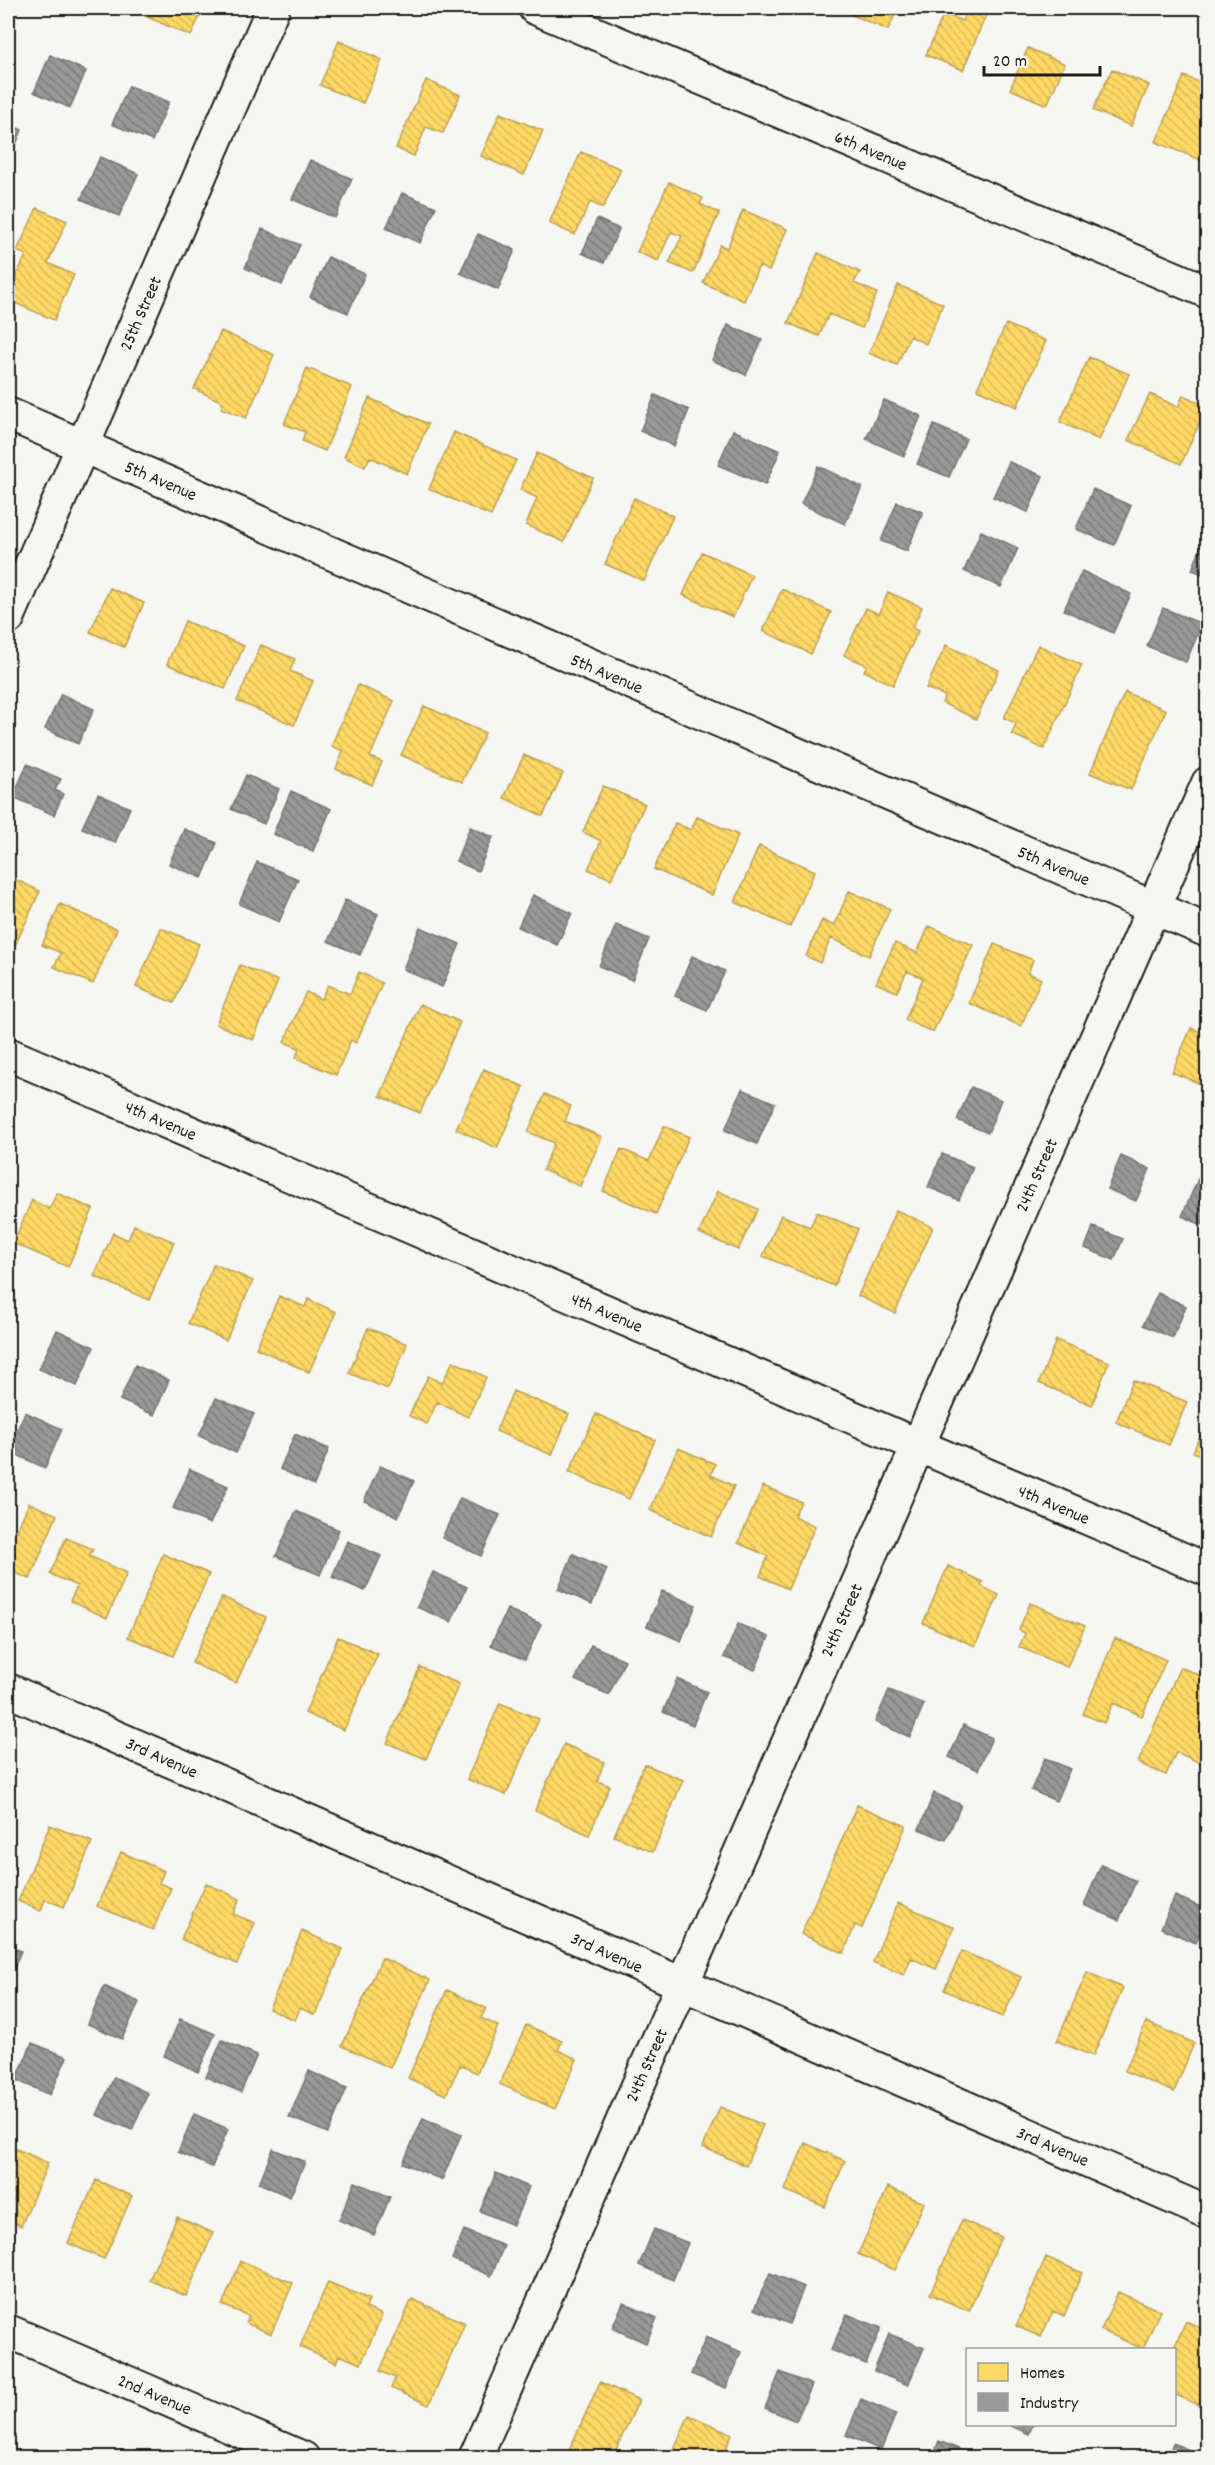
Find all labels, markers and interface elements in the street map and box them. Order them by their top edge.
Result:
scale bar [984,39,1100,77]
text: 20 m [993,50,1027,75]
street label: 6th Avenue [830,126,910,179]
street label: 25th Street [115,273,170,355]
street label: 5th Avenue [120,456,200,509]
street label: 5th Avenue [566,649,646,702]
street label: 5th Avenue [1013,841,1093,894]
street label: 4th Avenue [120,1096,200,1149]
street label: 24th Street [1011,1135,1066,1217]
street label: 4th Avenue [566,1288,646,1341]
street label: 4th Avenue [1013,1480,1093,1533]
street label: 24th Street [816,1580,871,1662]
street label: 3rd Avenue [121,1732,201,1786]
street label: 3rd Avenue [566,1927,646,1981]
street label: 24th Street [621,2025,676,2107]
street label: 3rd Avenue [1012,2122,1092,2175]
legend [966,2348,1176,2426]
text: Homes [1020,2362,1065,2387]
street label: 2nd Avenue [113,2370,195,2423]
text: Industry [1020,2392,1079,2417]

